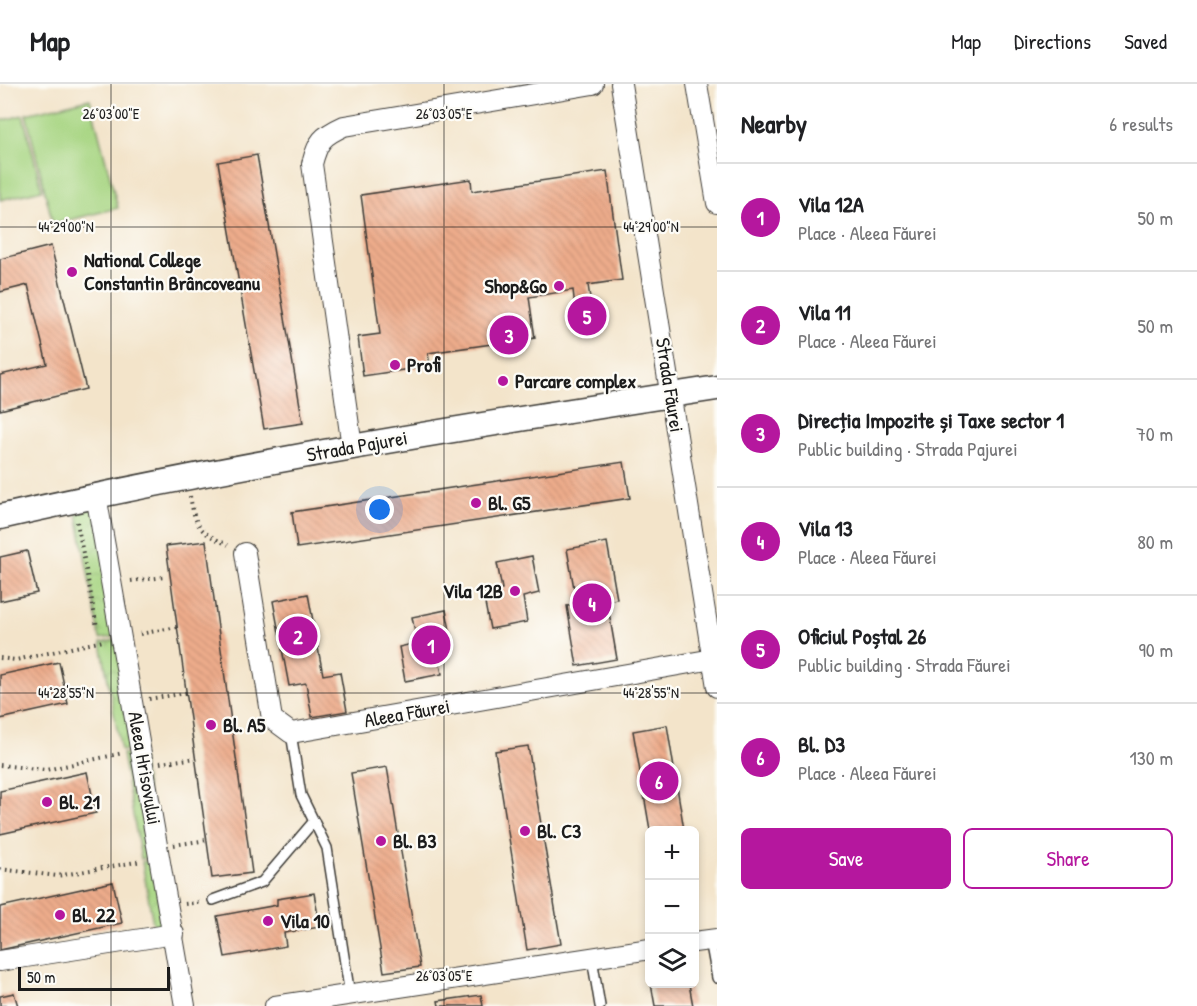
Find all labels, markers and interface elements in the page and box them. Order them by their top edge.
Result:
text: Map [30,22,70,60]
text: Map [951,27,981,56]
text: Directions [1014,27,1091,56]
text: Saved [1124,27,1167,56]
text: 26°03'00"E [82,103,140,124]
text: 26°03'05"E [416,103,473,124]
text: Nearby [741,106,807,141]
text: 6 results [1109,110,1173,137]
text: Vila 12A [798,189,864,219]
text: 1 [757,204,764,231]
text: 50 m [1137,204,1173,231]
text: 44°29'00"N [38,216,94,237]
text: 44°29'00"N [623,216,679,237]
text: Place · Aleea Făurei [798,219,937,246]
place label: National College Constantin Brâncoveanu [84,246,261,296]
marker: National College Constantin Brâncoveanu [65,265,79,279]
place label: Shop&Go [485,272,547,300]
marker: Shop&Go [552,279,566,293]
pin: 5 [568,294,606,338]
text: Vila 11 [798,297,851,327]
pin: 3 [490,312,528,358]
text: 2 [756,312,765,339]
text: 50 m [1137,312,1173,339]
text: Place · Aleea Făurei [798,327,937,354]
street label: Strada Făurei [650,336,691,434]
place label: Profi [407,351,441,378]
marker: Profi [388,358,402,372]
place label: Parcare complex [515,367,636,395]
marker: Parcare complex [496,374,510,388]
text: Direcția Impozite și Taxe sector 1 [798,405,1064,435]
text: 3 [756,420,765,447]
text: 70 m [1136,420,1173,447]
street label: Strada Pajurei [304,423,410,468]
text: Public building · Strada Pajurei [798,435,1018,462]
place label: Bl. G5 [488,489,531,516]
your location [365,495,394,524]
marker: Bl. G5 [469,496,483,510]
text: Vila 13 [798,513,853,543]
text: 4 [757,528,764,555]
text: 80 m [1137,528,1173,555]
text: Place · Aleea Făurei [798,543,937,570]
place label: Vila 12B [443,577,503,604]
pin: 4 [572,580,612,626]
marker: Vila 12B [508,584,522,598]
pin: 2 [278,614,318,658]
text: Oficiul Poștal 26 [798,621,926,651]
pin: 1 [412,622,450,668]
text: 5 [756,636,765,663]
text: 90 m [1139,636,1173,663]
text: Public building · Strada Făurei [798,651,1011,678]
text: 44°28'55"N [38,682,94,703]
text: 44°28'55"N [623,682,679,703]
street label: Aleea Făurei [362,692,452,733]
street label: Aleea Hrisovului [122,709,169,827]
place label: Bl. A5 [223,711,266,738]
marker: Bl. A5 [204,718,218,732]
text: Bl. D3 [798,729,845,759]
text: 6 [757,744,764,771]
text: 130 m [1130,744,1173,771]
pin: 6 [640,758,678,804]
text: Place · Aleea Făurei [798,759,937,786]
place label: Bl. 21 [59,788,100,815]
marker: Bl. 21 [40,795,54,809]
place label: Bl. C3 [537,817,581,844]
marker: Bl. C3 [518,824,532,838]
map controls [645,826,699,988]
button: + [645,826,699,880]
place label: Bl. B3 [393,827,436,854]
button: Save [741,828,951,889]
button: Share [963,828,1173,889]
marker: Bl. B3 [374,834,388,848]
button: − [645,880,699,934]
place label: Bl. 22 [72,901,116,928]
place label: Vila 10 [280,907,330,934]
marker: Bl. 22 [53,908,67,922]
marker: Vila 10 [261,914,275,928]
button: layers [645,934,699,988]
scale bar [18,964,170,992]
text: 26°03'05"E [416,965,473,986]
text: 50 m [27,966,56,988]

